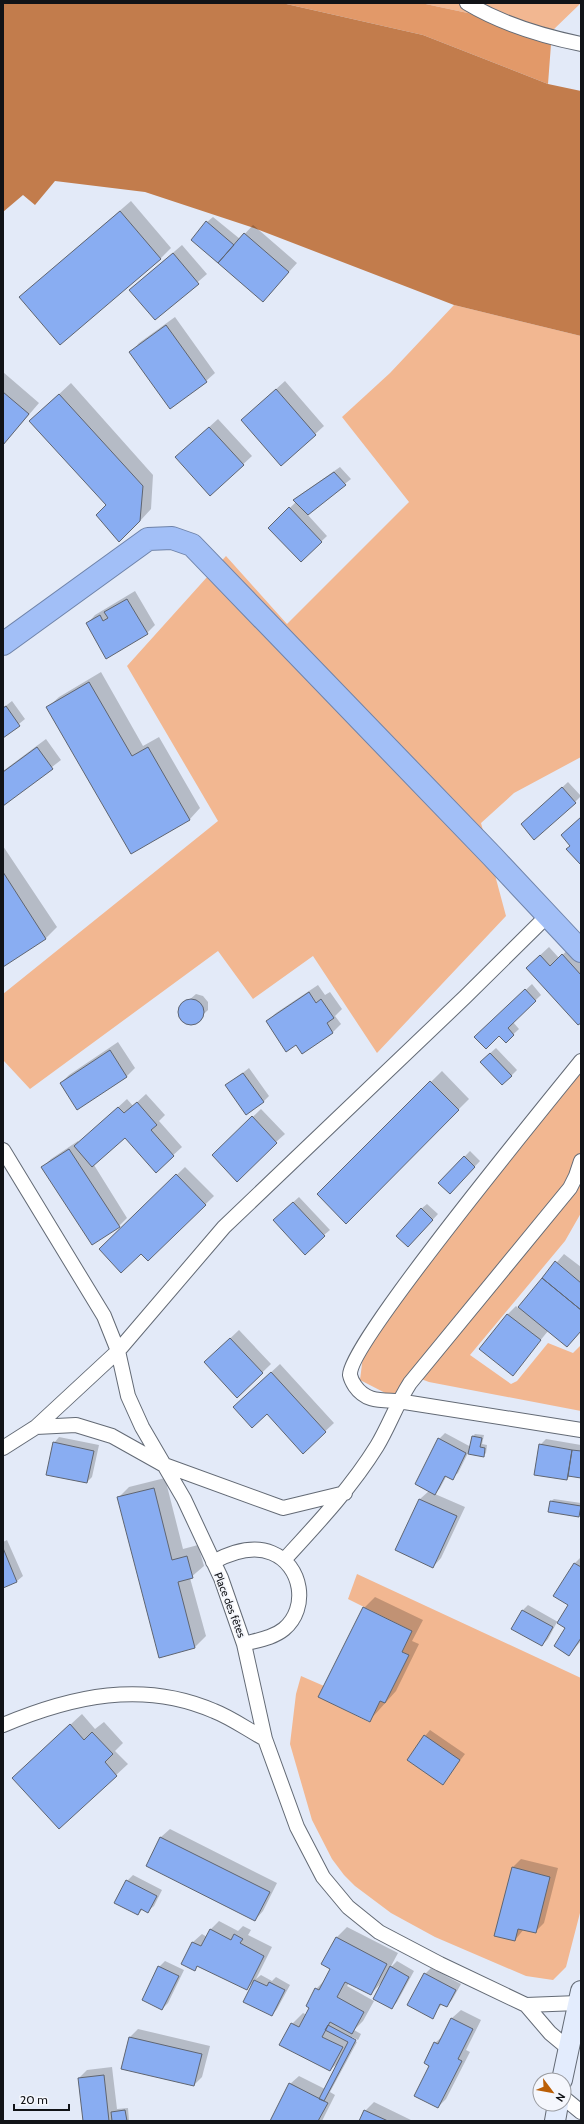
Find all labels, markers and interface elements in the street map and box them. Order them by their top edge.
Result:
street label: Place des fêtes [211,1570,249,1640]
north arrow [532,2072,572,2112]
scale bar [14,2086,69,2112]
text: N [552,2090,568,2104]
text: 20 m [20,2092,48,2107]

